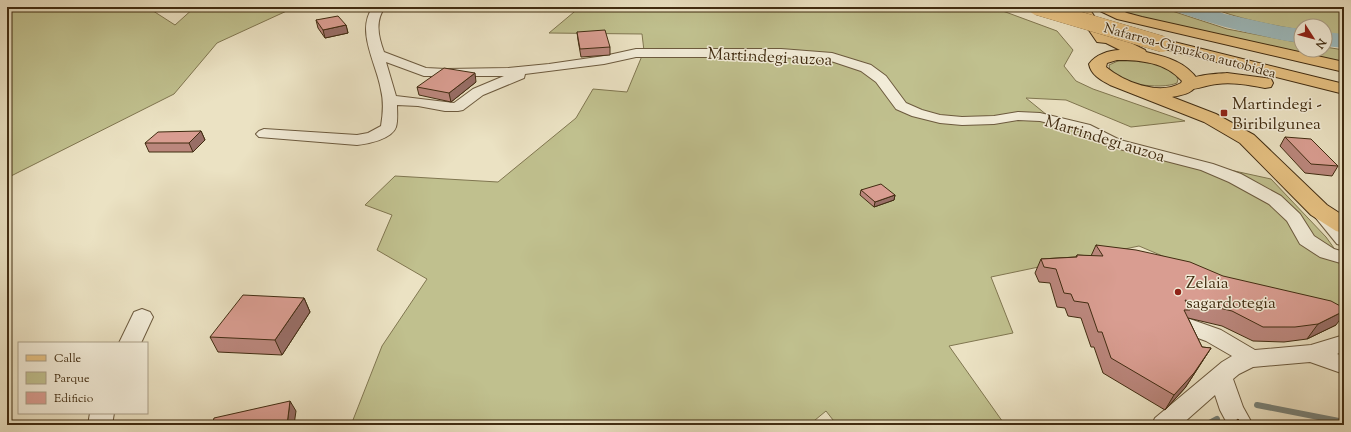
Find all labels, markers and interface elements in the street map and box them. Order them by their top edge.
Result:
north arrow [1293,18,1333,58]
street label: Nafarroa-Gipuzkoa autobidea [1101,19,1278,85]
text: N [1311,34,1330,52]
street label: Martindegi auzoa [707,43,833,73]
place label: Martindegi - Biribilgunea [1232,93,1322,137]
marker: Martindegi - Biribilgunea [1219,108,1229,118]
street label: Martindegi auzoa [1041,110,1168,170]
place label: Zelaia sagardotegia [1186,272,1276,316]
marker: Zelaia sagardotegia [1173,287,1183,297]
legend [18,342,148,414]
text: Calle [54,350,82,368]
text: Parque [54,370,90,388]
text: Edificio [54,390,94,408]

